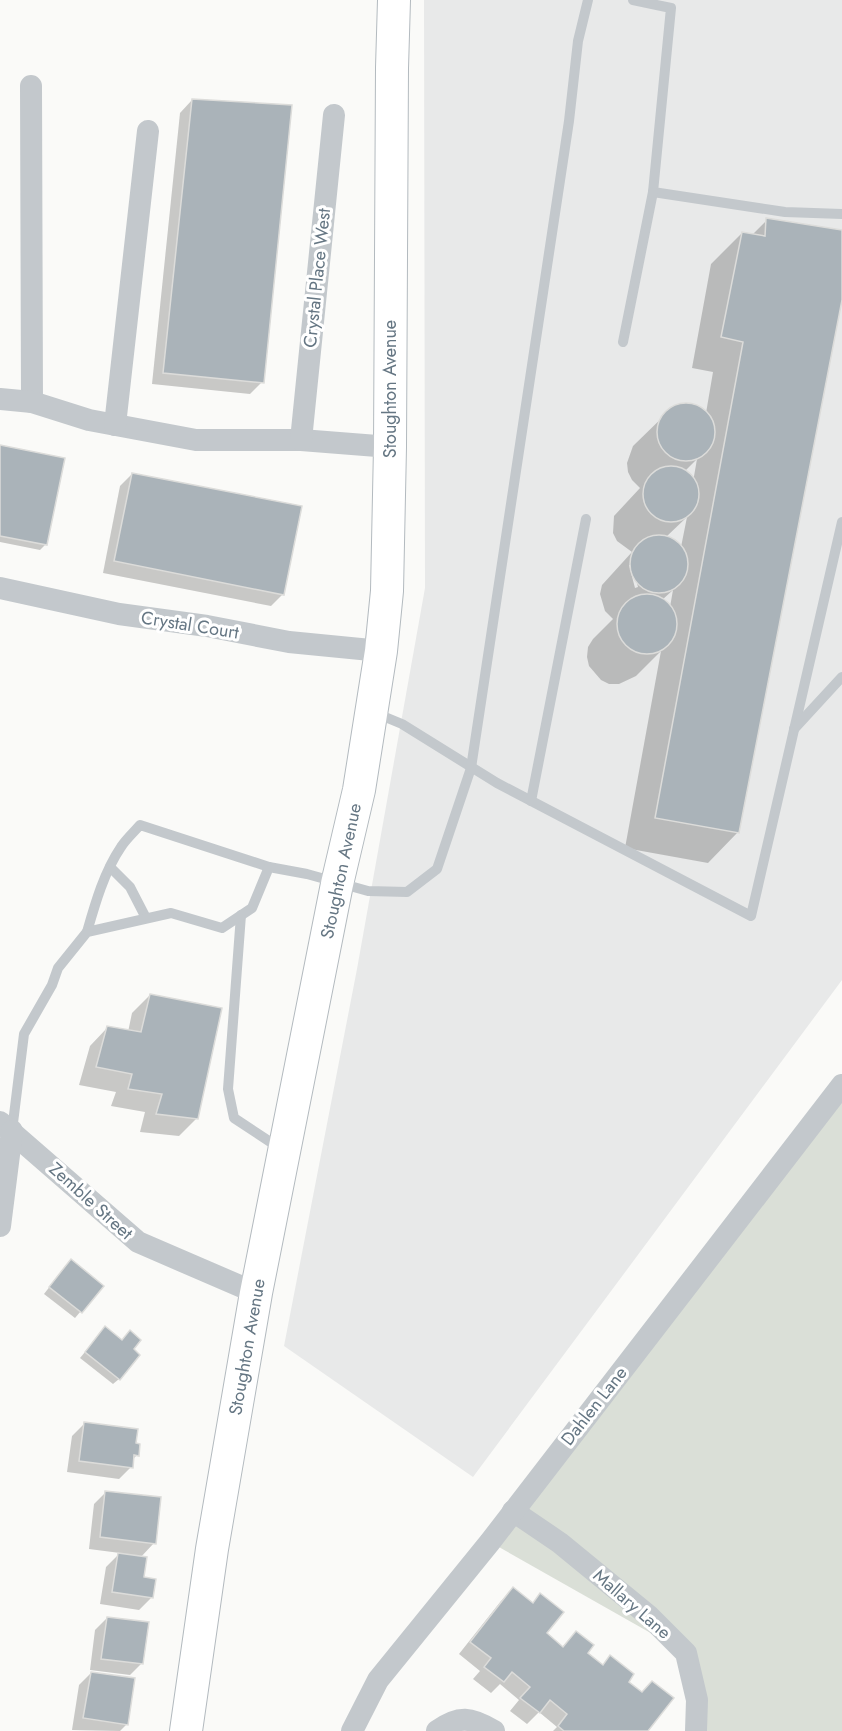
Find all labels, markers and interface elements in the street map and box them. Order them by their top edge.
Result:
street label: Crystal Place West [297,206,337,349]
street label: Stoughton Avenue [377,320,403,458]
street label: Crystal Court [139,604,242,646]
street label: Stoughton Avenue [314,801,368,941]
street label: Zemble Street [43,1156,139,1246]
street label: Stoughton Avenue [222,1277,272,1417]
street label: Dahlen Lane [555,1361,633,1451]
street label: Mallary Lane [587,1563,677,1645]

